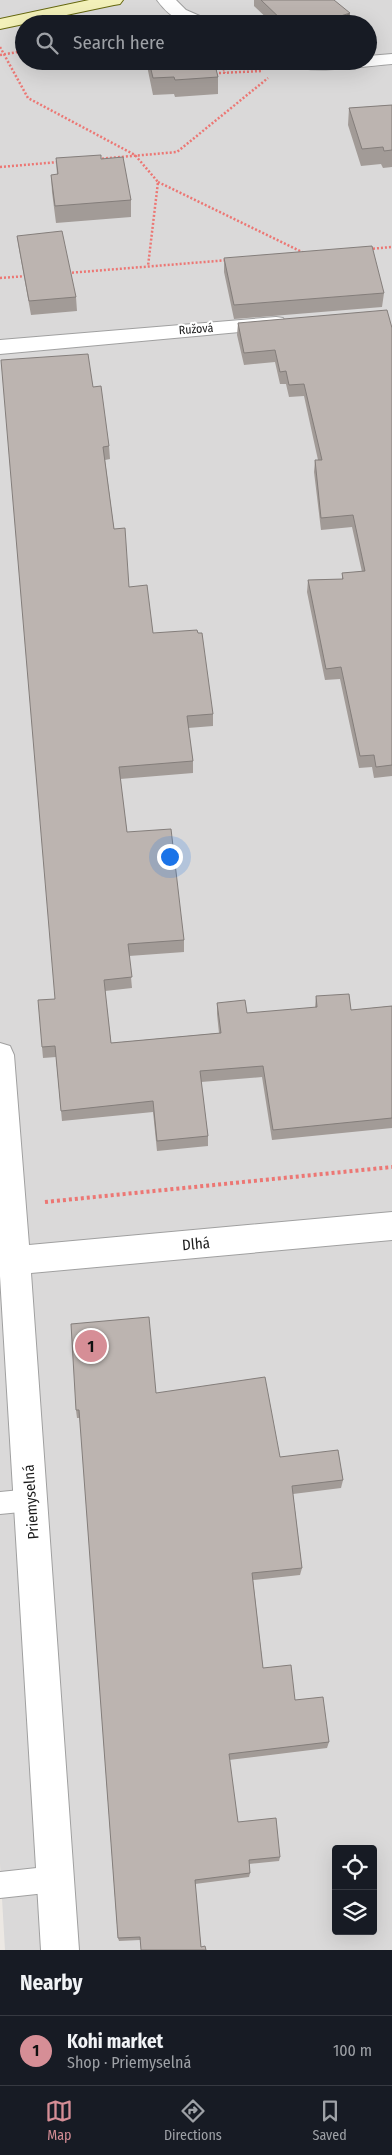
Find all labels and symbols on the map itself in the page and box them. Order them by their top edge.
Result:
street label: Ružová [178,321,214,337]
your location [157,844,183,870]
street label: Dlhá [181,1234,211,1254]
pin: 1 [75,1327,107,1365]
street label: Priemyselná [19,1464,43,1540]

